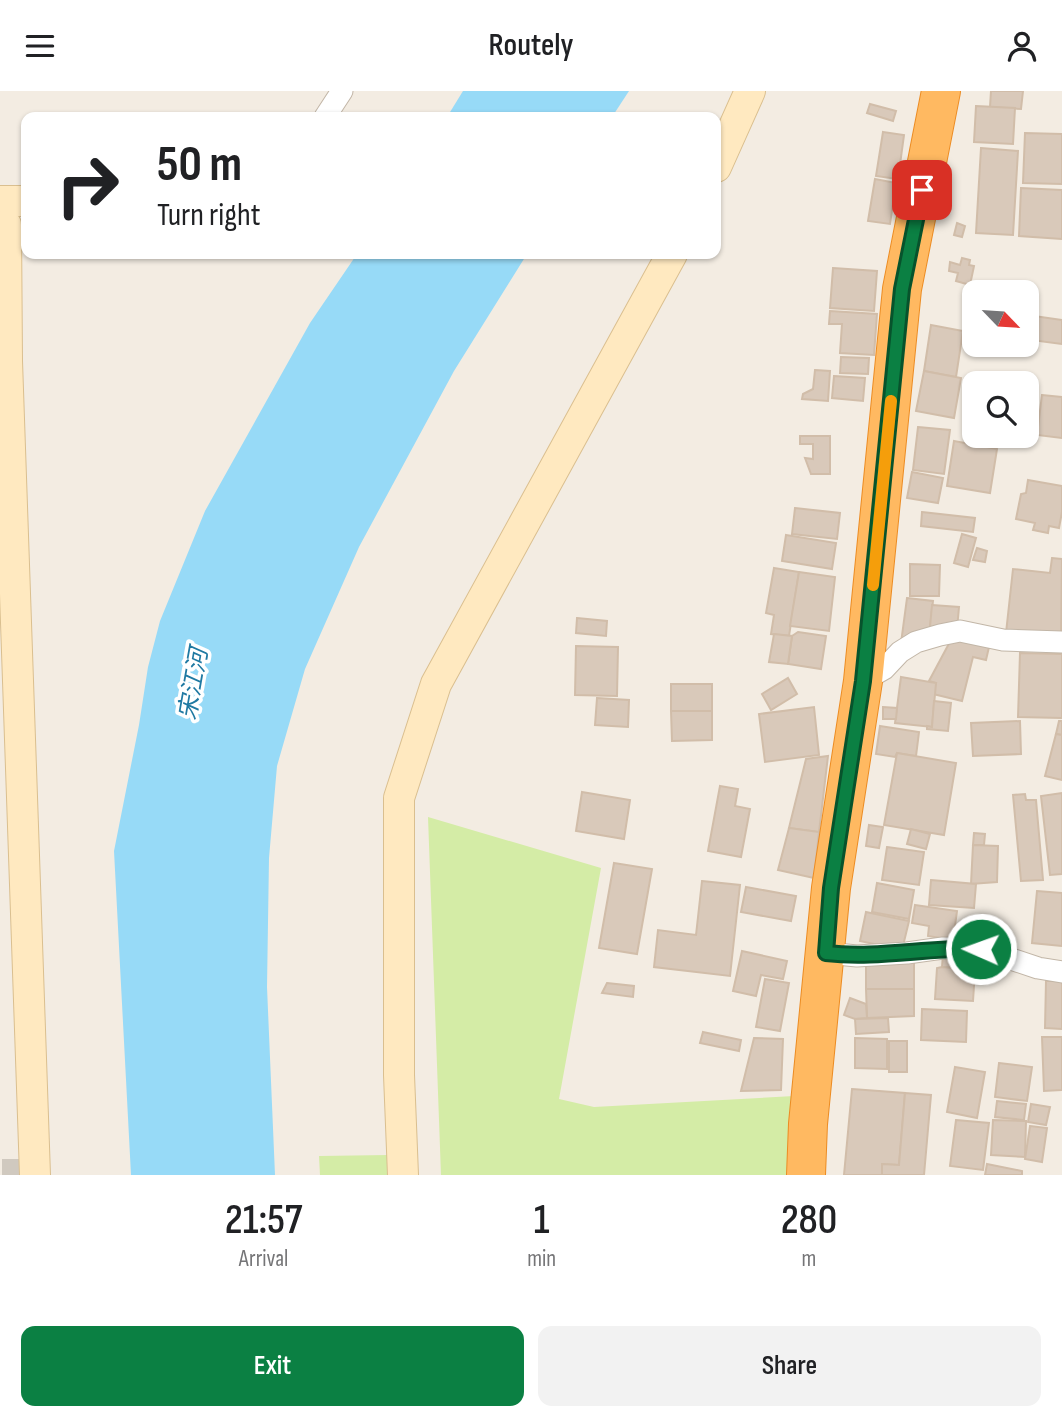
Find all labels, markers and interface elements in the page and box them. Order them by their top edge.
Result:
text: Routely [489,26,573,65]
icon: menu [21,27,59,65]
icon: person [1003,27,1041,65]
text: 50 m [157,136,242,195]
icon: right [42,140,133,231]
pin [892,160,952,220]
icon: arrive [903,171,941,209]
text: Turn right [157,196,261,235]
north arrow [962,280,1040,357]
map controls [962,280,1039,448]
button: search [962,371,1039,448]
water label: 宋江河 [173,642,215,722]
position arrow [944,912,1018,986]
text: 21:57 [225,1195,302,1246]
text: 1 [534,1195,549,1246]
text: 280 [781,1195,837,1246]
text: Arrival [239,1245,288,1273]
text: min [527,1245,556,1273]
text: m [802,1245,816,1273]
button: Exit [21,1326,524,1406]
button: Share [538,1326,1041,1406]

